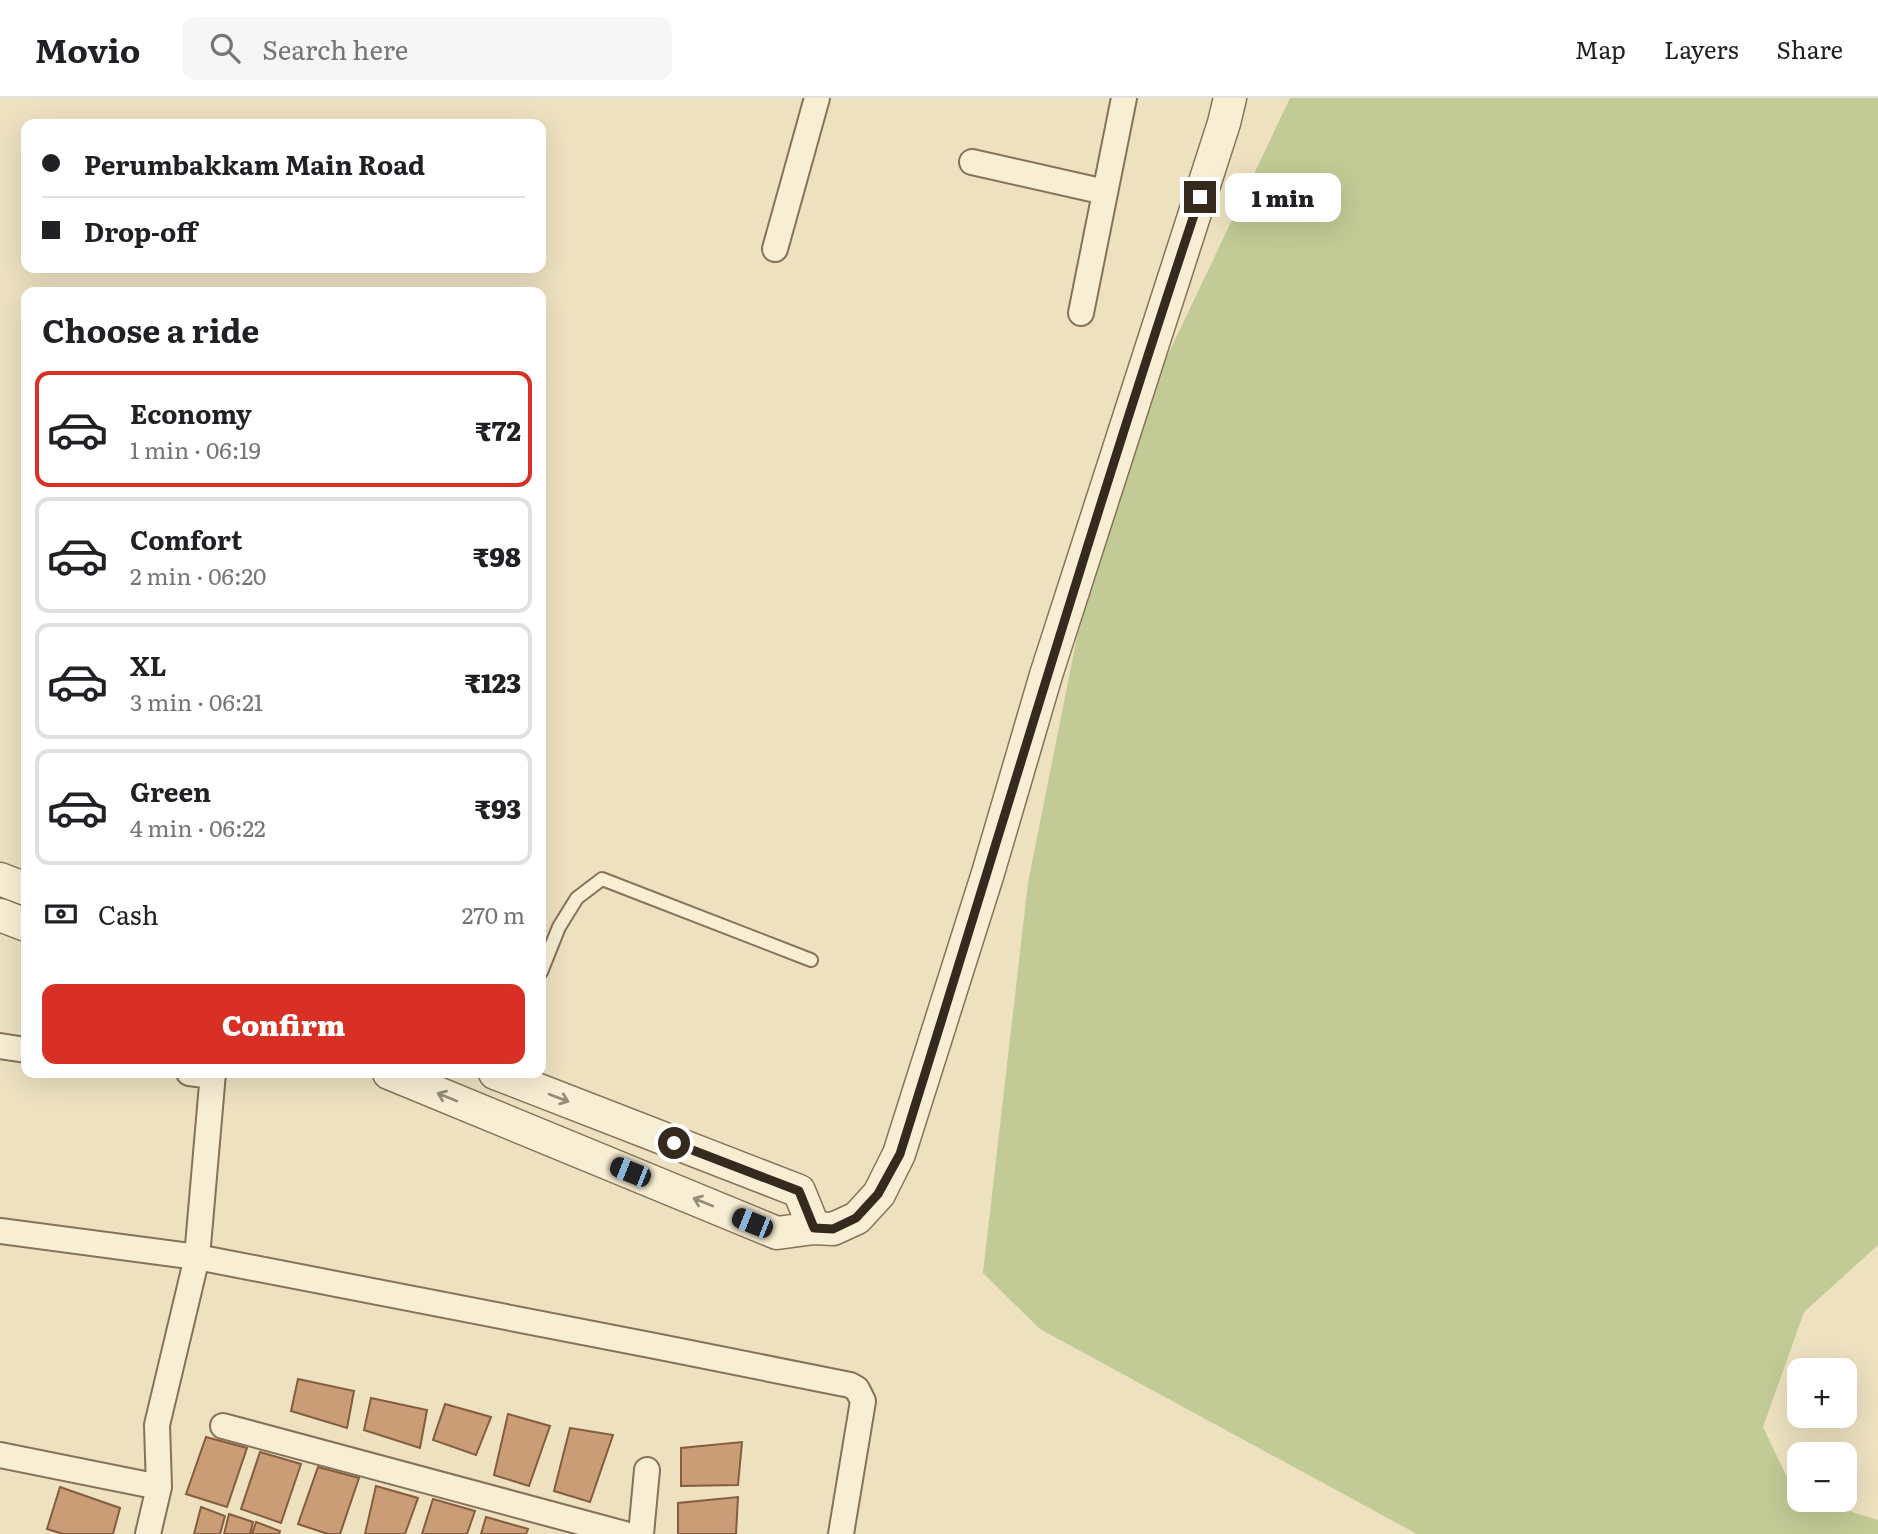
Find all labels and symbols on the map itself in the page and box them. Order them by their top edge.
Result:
callout: 1 min [1224,172,1340,222]
route end [1184,181,1216,213]
one-way arrow [437,1090,459,1103]
one-way arrow [547,1092,569,1105]
route start [658,1127,690,1159]
car [607,1154,654,1190]
one-way arrow [693,1195,714,1208]
car [729,1205,776,1241]

